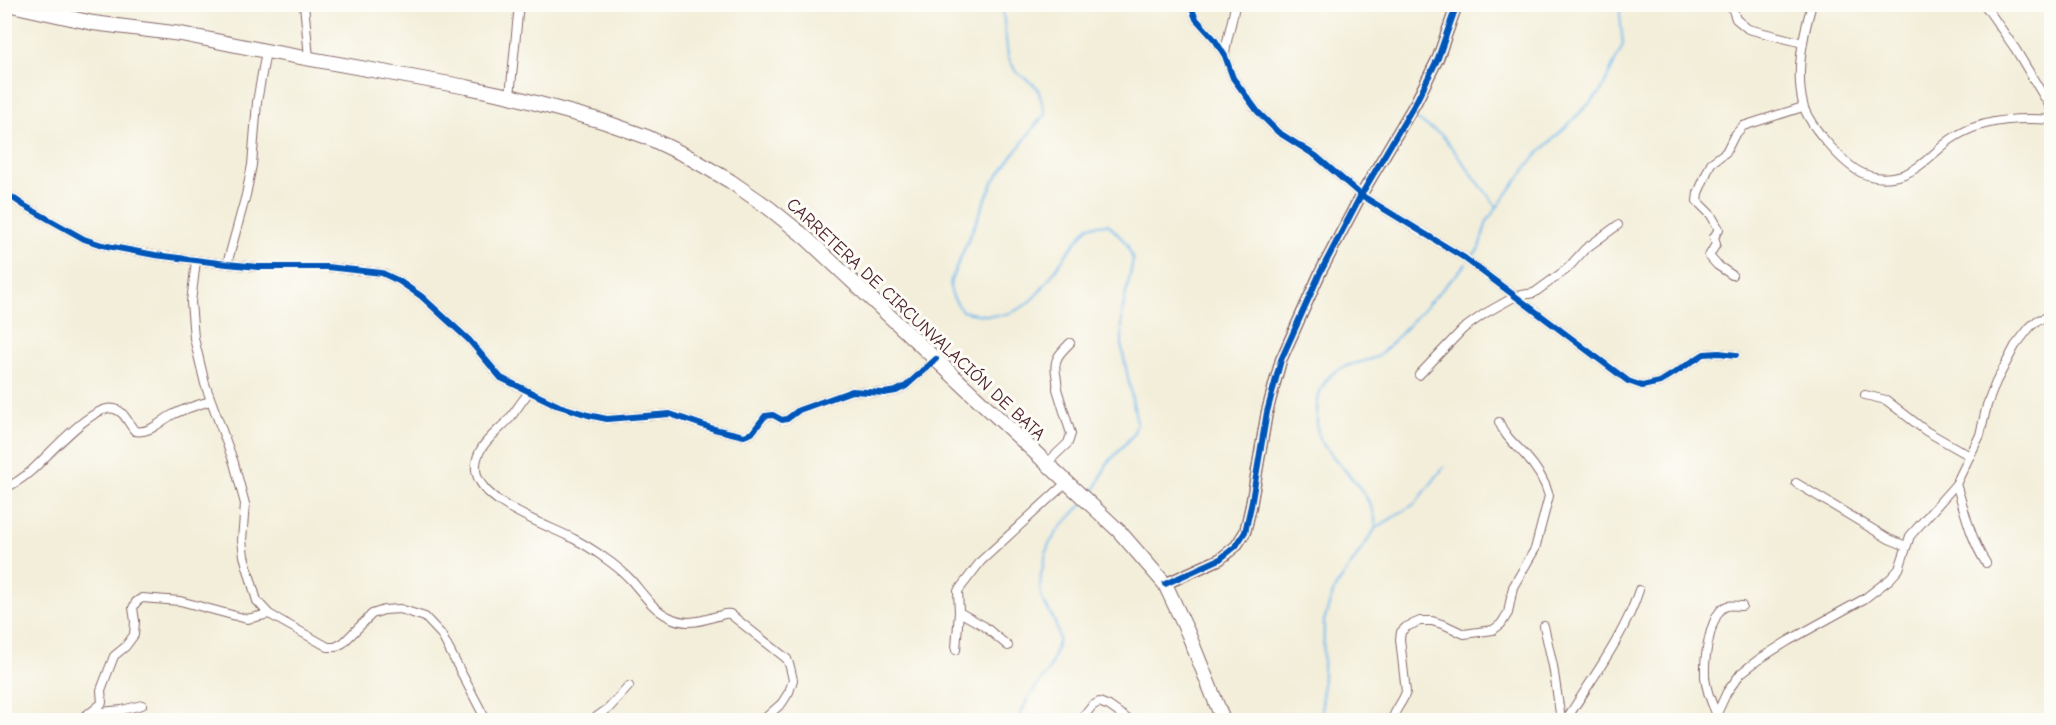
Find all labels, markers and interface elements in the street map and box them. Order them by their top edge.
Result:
street label: CARRETERA DE CIRCUNVALACIÓN DE BATA [782,193,1050,445]

